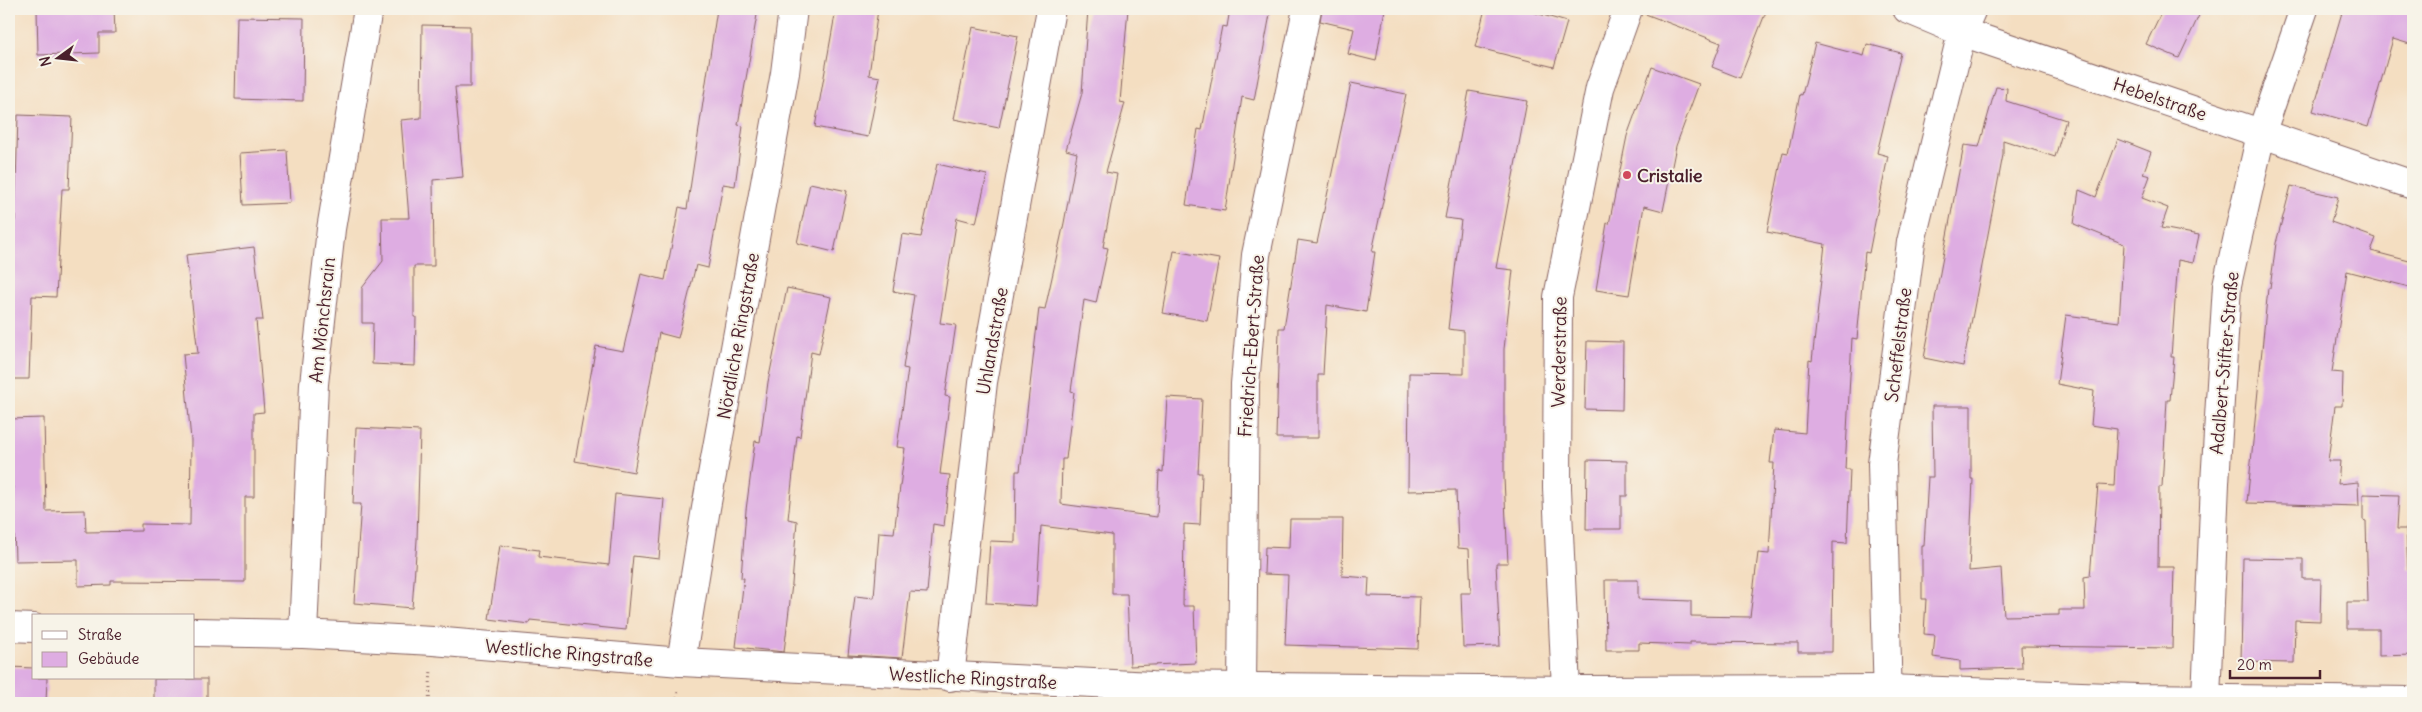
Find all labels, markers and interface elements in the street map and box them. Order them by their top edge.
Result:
north arrow [32,32,82,82]
text: N [35,54,55,68]
street label: Hebelstraße [2110,72,2210,126]
place label: Cristalie [1637,164,1703,187]
marker: Cristalie [1621,169,1633,181]
street label: Nördliche Ringstraße [712,251,764,421]
street label: Friedrich-Ebert-Straße [1233,254,1269,438]
street label: Am Mönchsrain [304,256,340,384]
street label: Adalbert-Stifter-Straße [2205,270,2243,456]
street label: Uhlandstraße [971,285,1013,397]
street label: Scheffelstraße [1880,286,1916,404]
street label: Werderstraße [1547,296,1571,408]
legend [32,614,195,680]
text: Straße [78,625,122,644]
street label: Westliche Ringstraße [484,634,654,672]
scale bar [2230,647,2320,679]
text: Gebäude [78,649,139,668]
text: 20 m [2237,655,2272,674]
street label: Westliche Ringstraße [888,662,1058,694]

